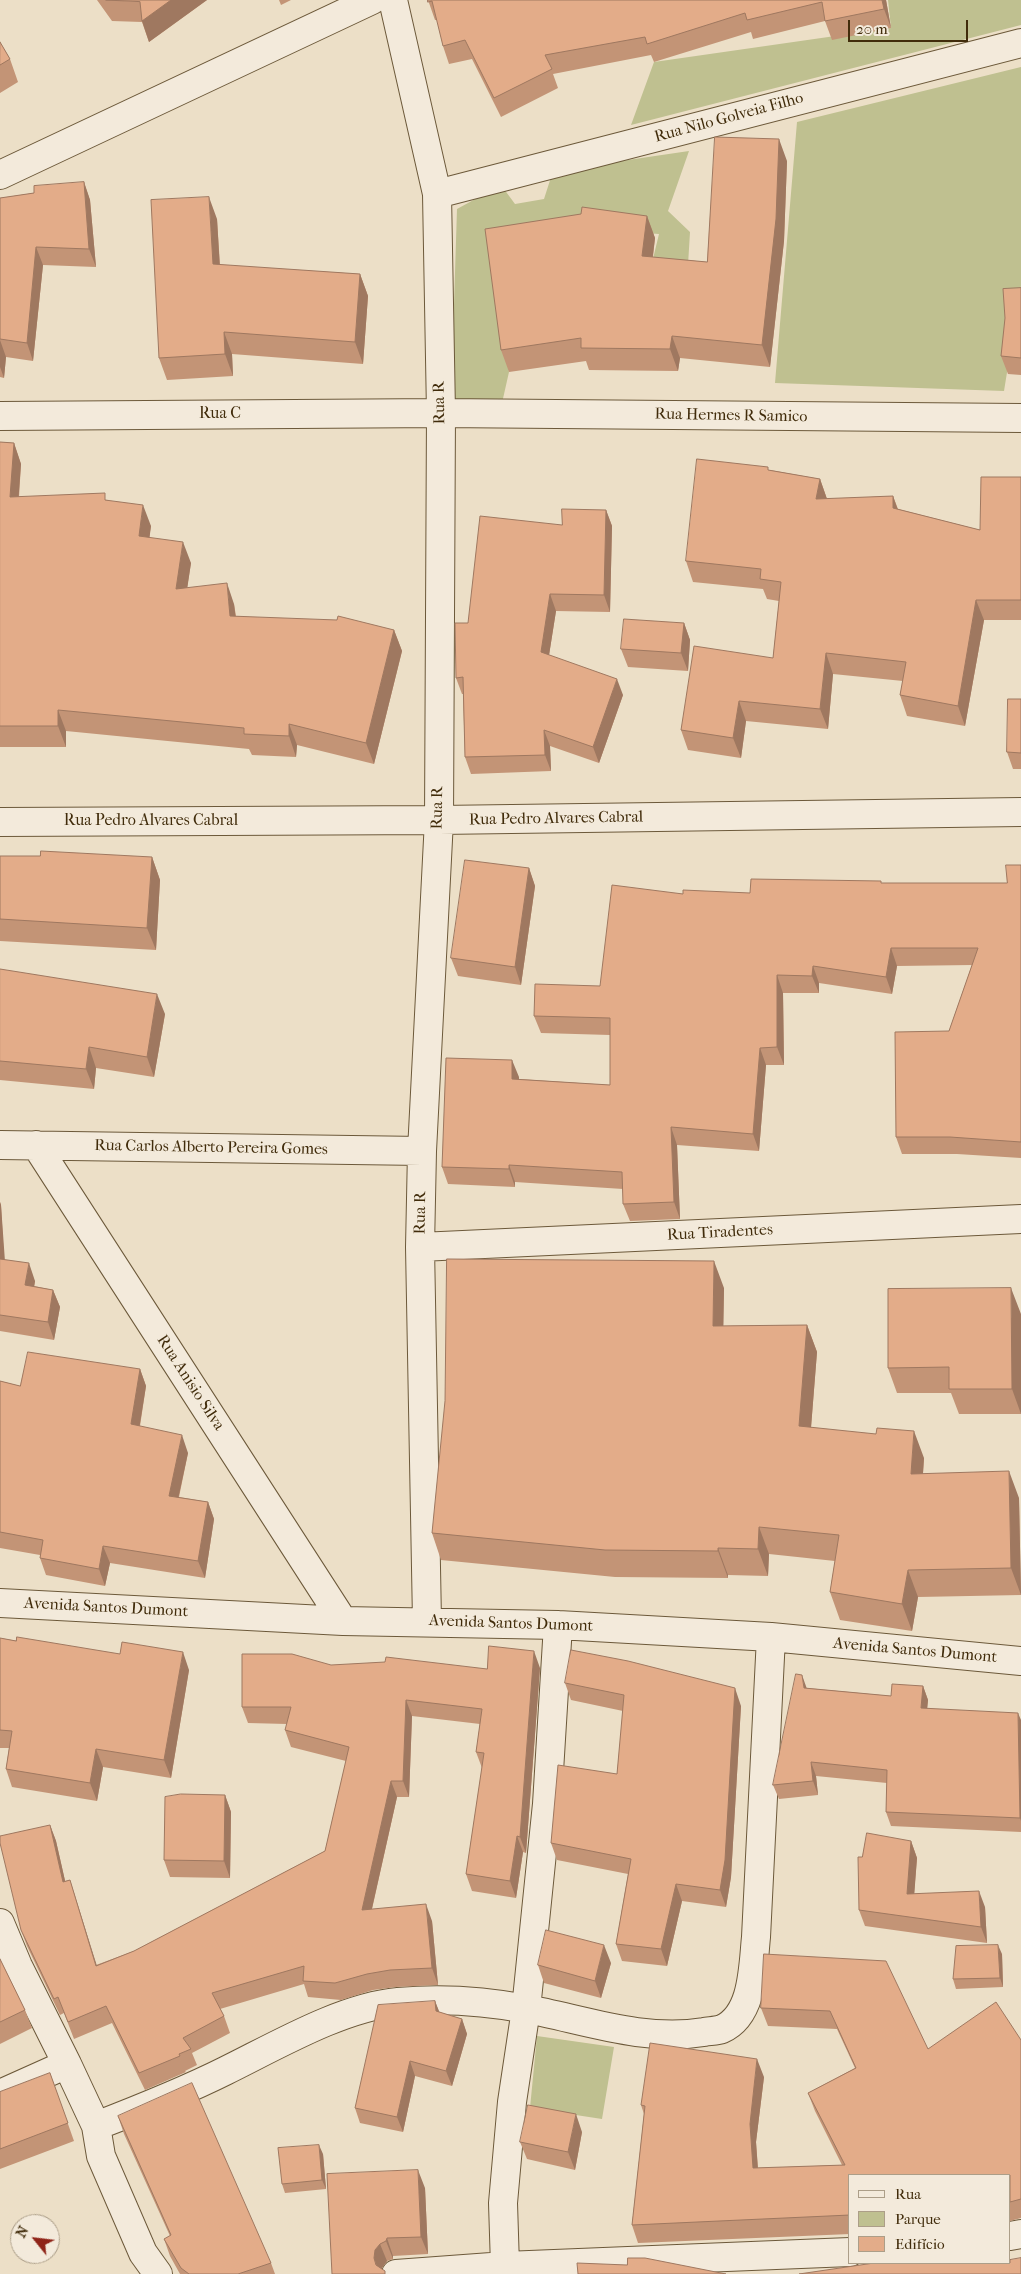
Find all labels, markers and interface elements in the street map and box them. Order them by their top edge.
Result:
scale bar [851,10,971,42]
text: 20 m [856,20,888,38]
street label: Rua Nilo Golveia Filho [653,89,805,147]
street label: Rua R [430,381,450,425]
street label: Rua C [199,404,241,424]
street label: Rua Hermes R Samico [655,405,807,427]
street label: Rua R [428,786,448,830]
street label: Rua Pedro Alvares Cabral [469,808,643,830]
street label: Rua Pedro Alvares Cabral [64,811,238,831]
street label: Rua Carlos Alberto Pereira Gomes [94,1136,328,1160]
street label: Rua R [411,1191,431,1235]
street label: Rua Tiradentes [667,1221,773,1245]
street label: Rua Anisio Silva [152,1332,228,1434]
street label: Avenida Santos Dumont [23,1594,189,1622]
street label: Avenida Santos Dumont [428,1612,594,1636]
street label: Avenida Santos Dumont [832,1634,998,1668]
legend [848,2174,1011,2264]
text: Rua [895,2185,921,2203]
text: Parque [895,2210,941,2228]
north arrow [10,2214,60,2264]
text: N [12,2223,32,2241]
text: Edifício [895,2235,945,2253]

